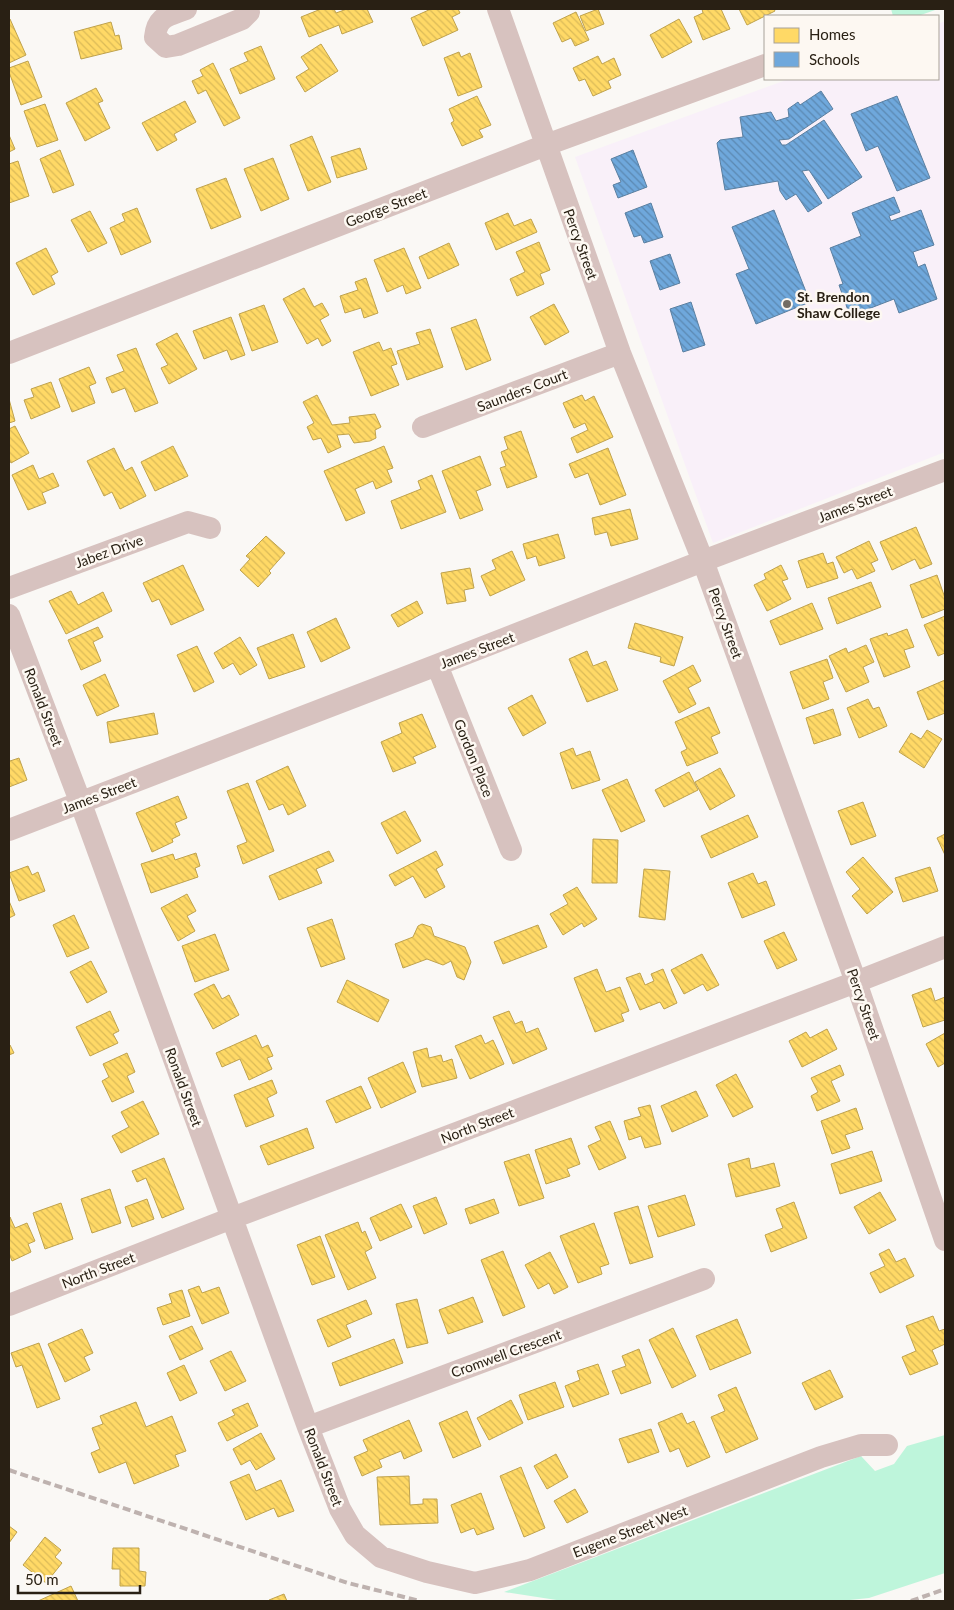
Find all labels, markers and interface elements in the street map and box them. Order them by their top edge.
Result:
legend [764,15,939,80]
text: Homes [809,25,855,43]
text: Schools [809,50,860,68]
street label: George Street [343,184,429,230]
street label: Percy Street [560,206,602,282]
place label: St. Brendon Shaw College [797,288,881,321]
marker: St. Brendon Shaw College [781,298,793,310]
street label: Saunders Court [475,365,569,415]
street label: James Street [816,482,894,526]
street label: Jabez Drive [73,531,145,571]
street label: Percy Street [705,585,747,661]
street label: James Street [438,628,516,672]
street label: Ronald Street [21,665,67,749]
street label: Gordon Place [451,716,497,800]
street label: James Street [60,773,138,817]
street label: Percy Street [844,966,884,1042]
street label: Ronald Street [162,1045,206,1129]
street label: North Street [438,1103,516,1147]
street label: North Street [59,1248,137,1292]
street label: Cromwell Crescent [448,1325,564,1381]
street label: Ronald Street [301,1425,347,1509]
street label: Eugene Street West [570,1501,690,1561]
scale bar [18,1562,140,1594]
text: 50 m [25,1570,59,1588]

